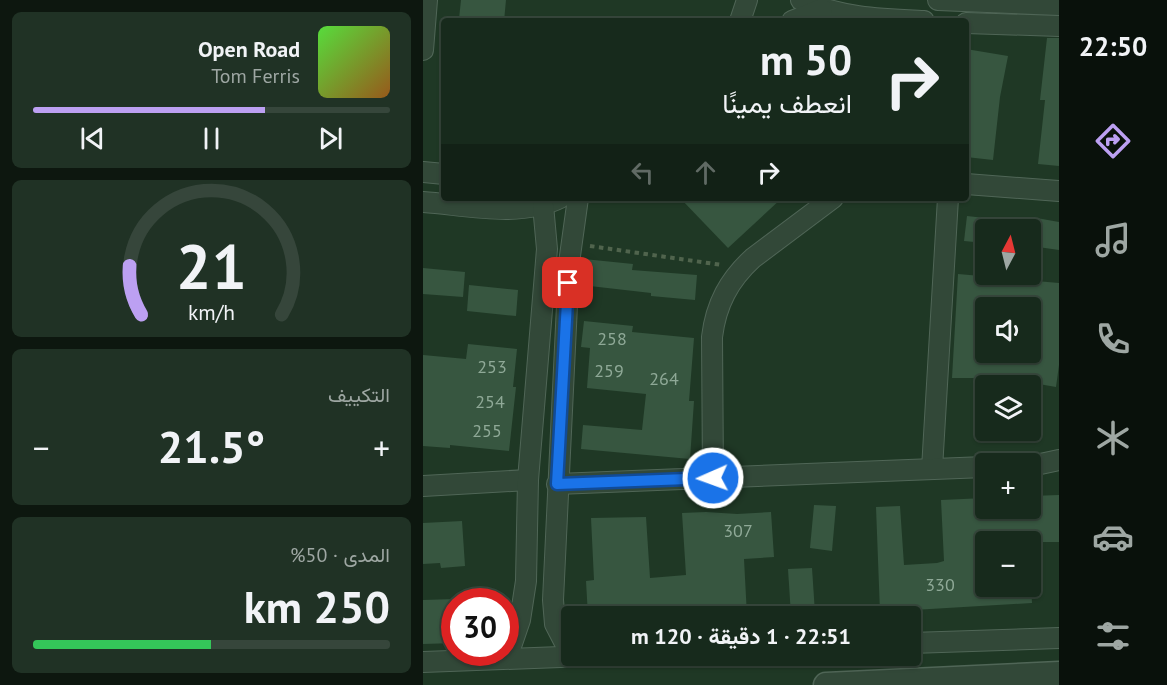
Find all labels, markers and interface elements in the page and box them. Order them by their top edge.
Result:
text: 22:50 [1079,29,1147,63]
text: 50 m [760,32,852,87]
text: Open Road [198,35,300,63]
icon: right [873,42,951,120]
text: Tom Ferris [211,63,300,89]
text: انعطف يمينًا [722,86,852,120]
icon: directions [1092,120,1134,162]
icon: previous [76,122,109,155]
icon: pause [195,122,228,155]
icon: next [314,122,347,155]
icon: left [626,156,659,189]
icon: ahead [689,156,722,189]
icon: right [752,156,785,189]
north arrow [975,219,1041,285]
map controls [975,219,1041,597]
icon: music [1092,219,1134,261]
text: 21 [176,226,247,307]
pin [542,257,593,308]
icon: arrive [551,266,584,299]
button: sound [975,297,1041,363]
text: km/h [188,299,235,327]
icon: phone [1092,318,1134,360]
house number: 258 [597,327,627,350]
house number: 253 [477,355,507,378]
house number: 259 [594,359,624,382]
house number: 264 [649,367,679,390]
button: layers [975,375,1041,441]
text: التكييف [328,382,390,408]
house number: 254 [475,390,505,413]
text: 21.5° [158,417,265,475]
icon: climate [1092,417,1134,459]
house number: 255 [472,419,502,442]
text: − [33,426,50,469]
text: + [373,426,390,469]
position arrow [681,446,745,510]
button: + [975,453,1041,519]
icon: car [1092,516,1134,558]
house number: 307 [723,519,753,542]
button: − [975,531,1041,597]
text: المدى · 50% [290,542,390,568]
house number: 330 [925,573,955,596]
text: 250 km [244,577,390,635]
speed limit sign: 30 [441,588,519,666]
icon: filters [1092,615,1134,657]
text: 22:51 · 1 دقيقة · 120 m [631,622,851,650]

